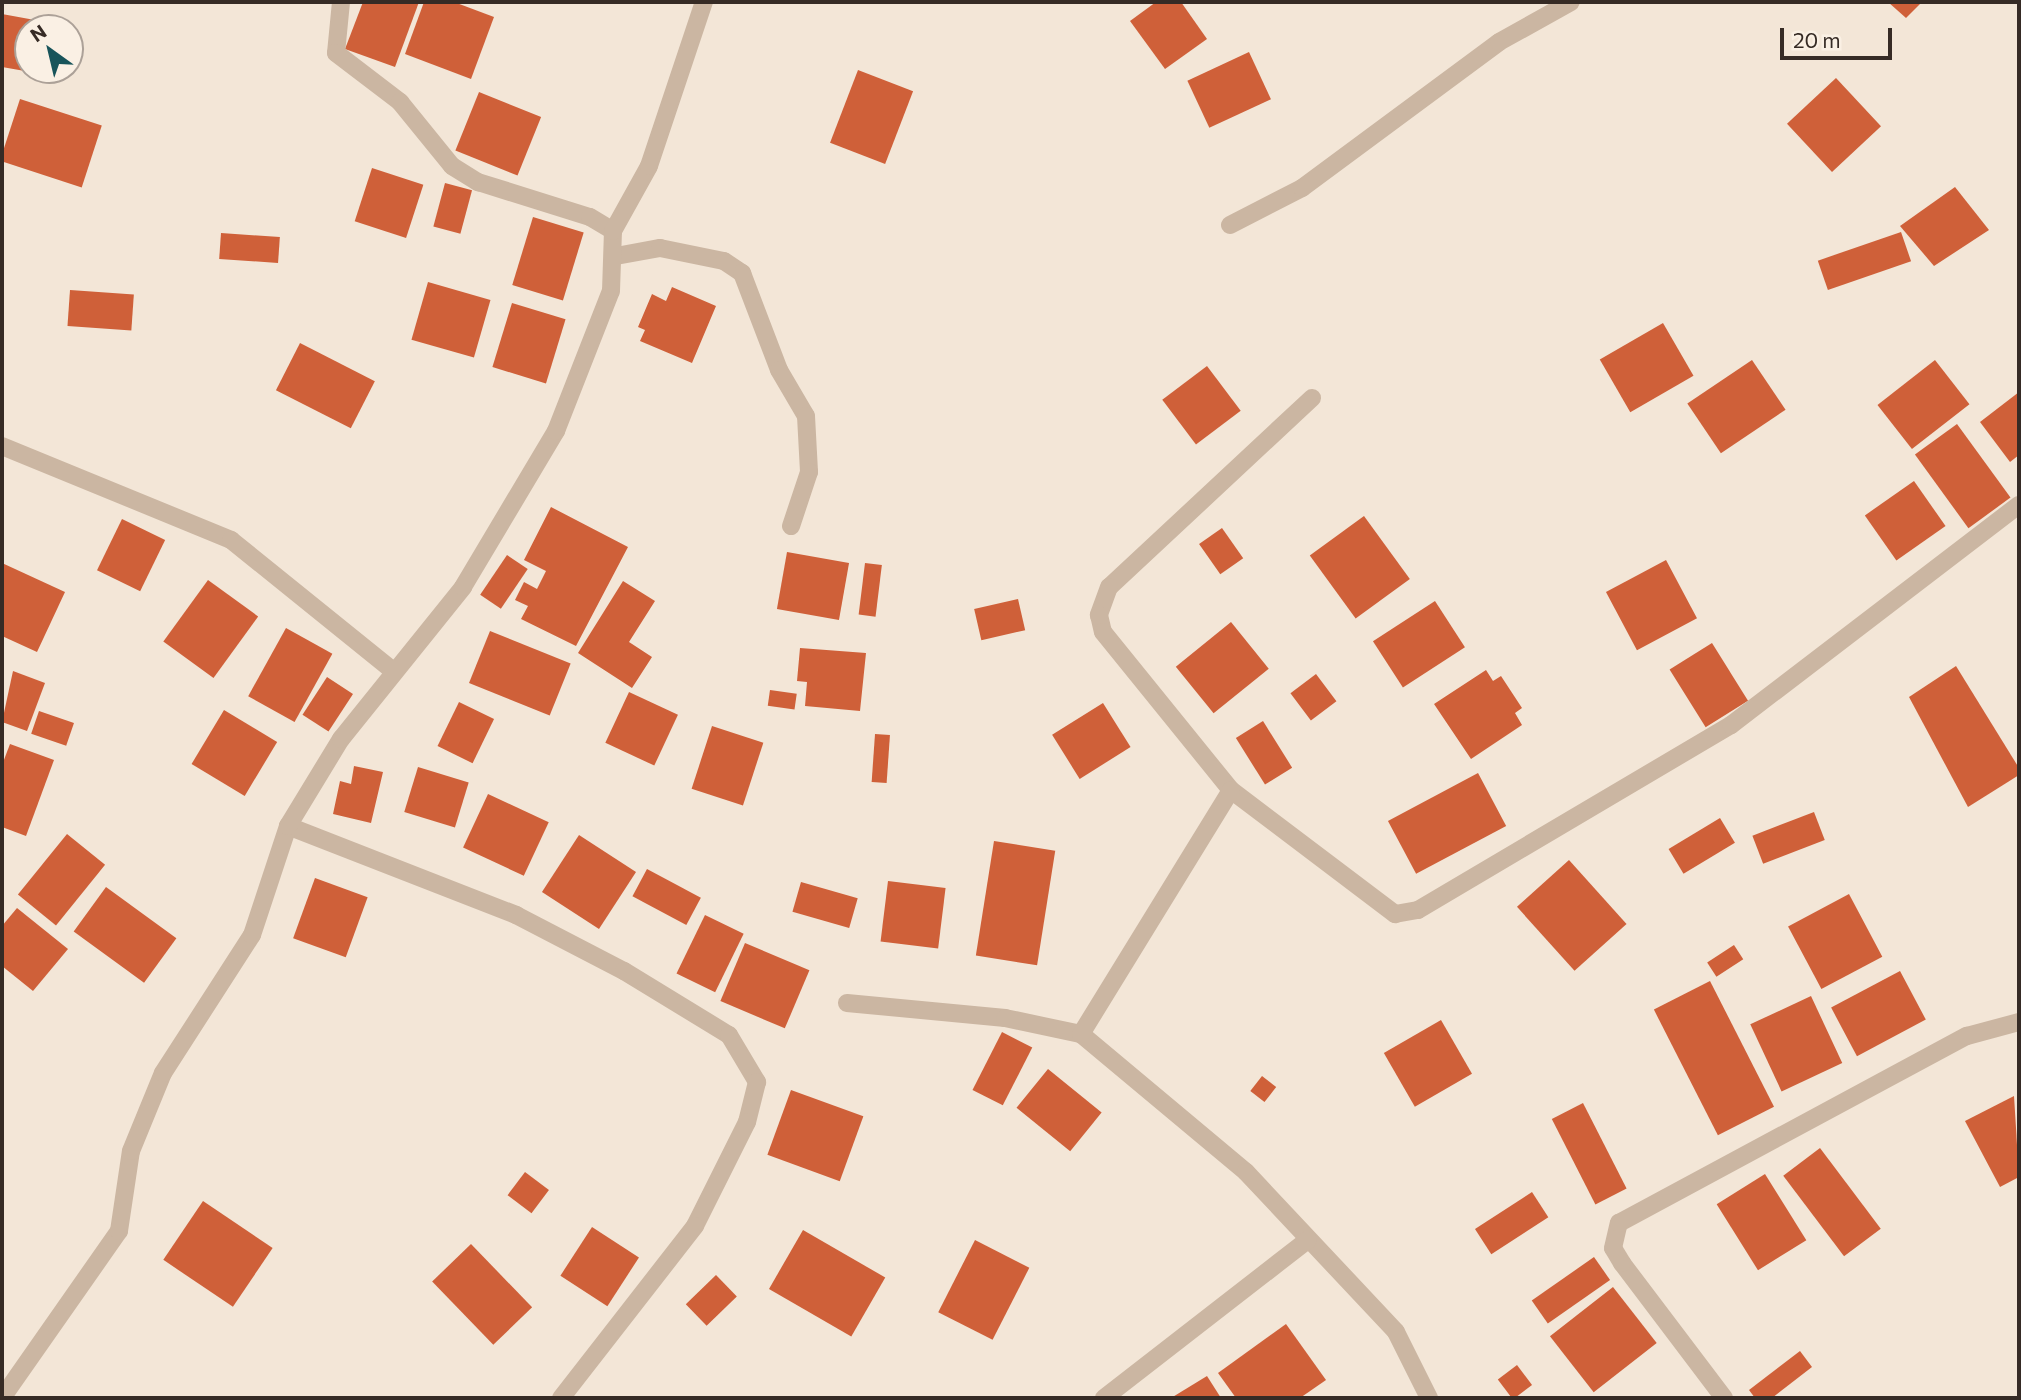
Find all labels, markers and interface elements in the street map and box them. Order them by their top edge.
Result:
north arrow [14,14,84,84]
scale bar [1783,14,1895,58]
text: N [26,19,50,46]
text: 20 m [1793,27,1841,52]

